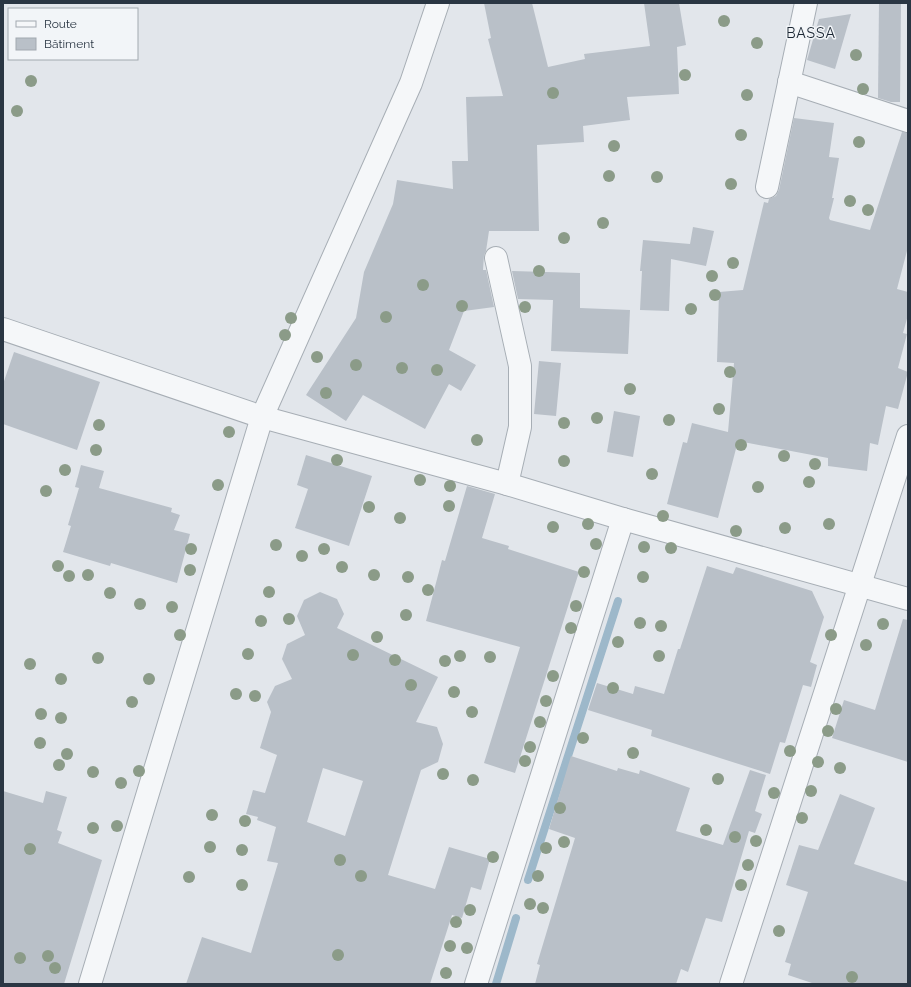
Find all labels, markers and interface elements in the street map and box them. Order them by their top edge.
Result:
legend [8,8,138,60]
text: Route [44,17,77,31]
district label: BASSA [786,25,836,41]
text: Bâtiment [44,37,94,51]

